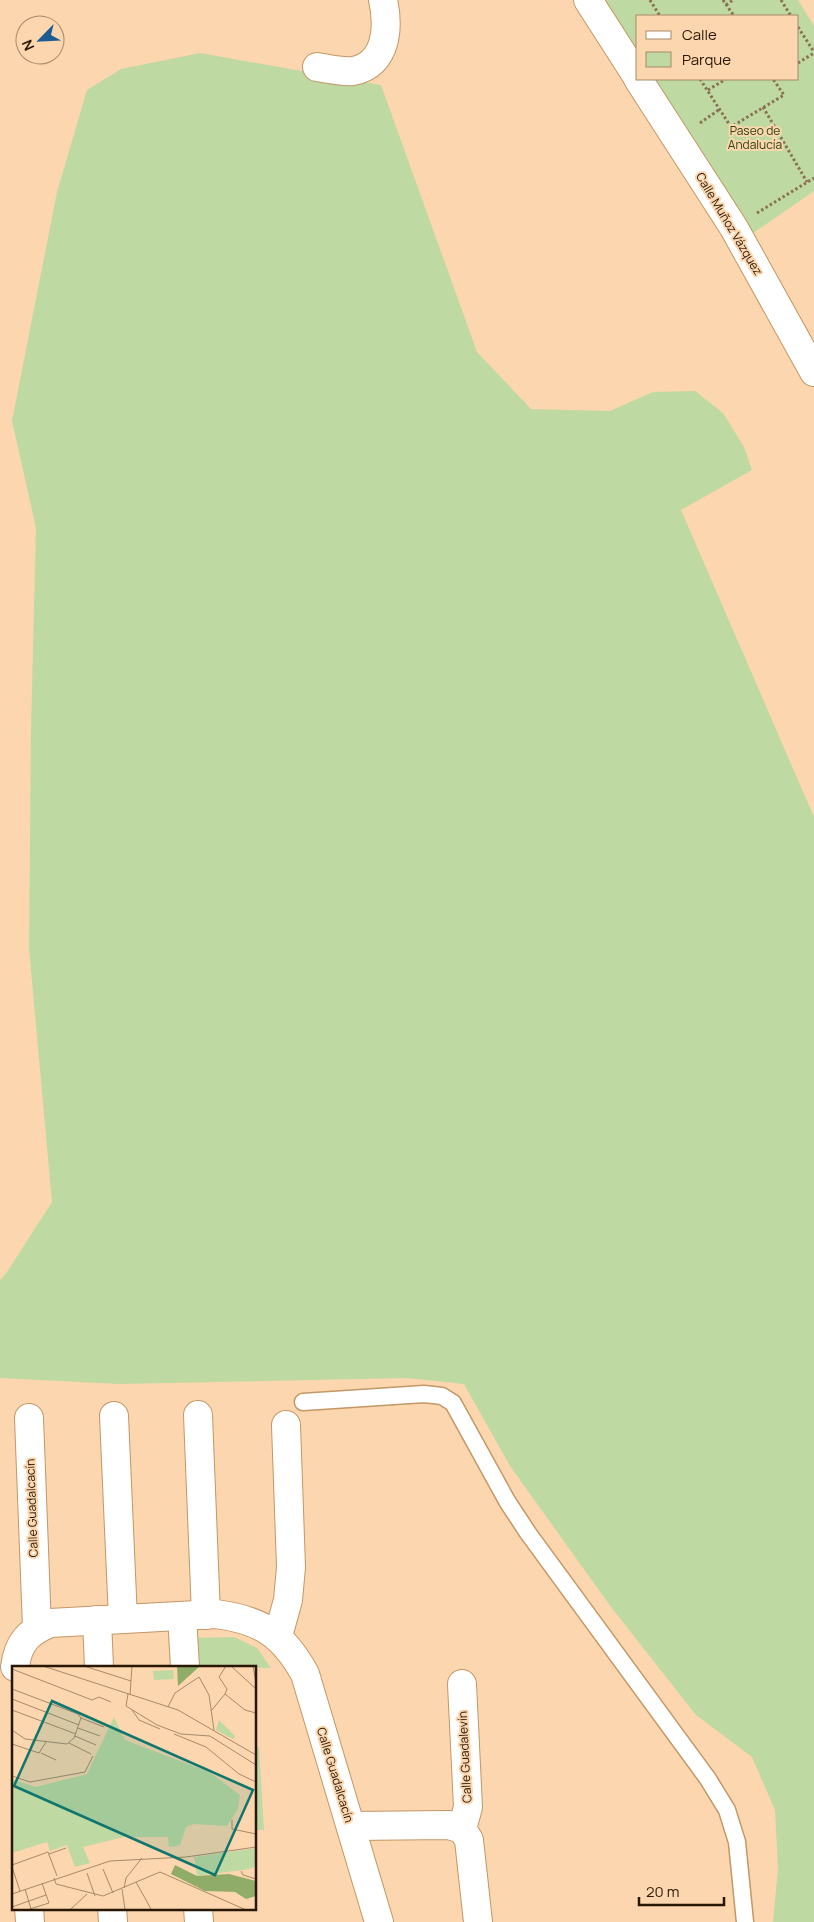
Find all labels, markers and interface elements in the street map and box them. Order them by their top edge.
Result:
north arrow [15,15,65,65]
legend [636,15,799,80]
text: Calle [682,24,717,45]
text: N [17,37,38,54]
text: Parque [682,49,731,70]
park label: Paseo de Andalucía [728,122,782,153]
street label: Calle Muñoz Vázquez [692,169,767,278]
street label: Calle Guadalcacín [21,1458,42,1558]
inset map [12,1666,256,1910]
street label: Calle Guadalevín [454,1711,475,1803]
street label: Calle Guadalcacín [313,1725,358,1825]
scale bar [639,1874,724,1906]
text: 20 m [646,1881,679,1902]

